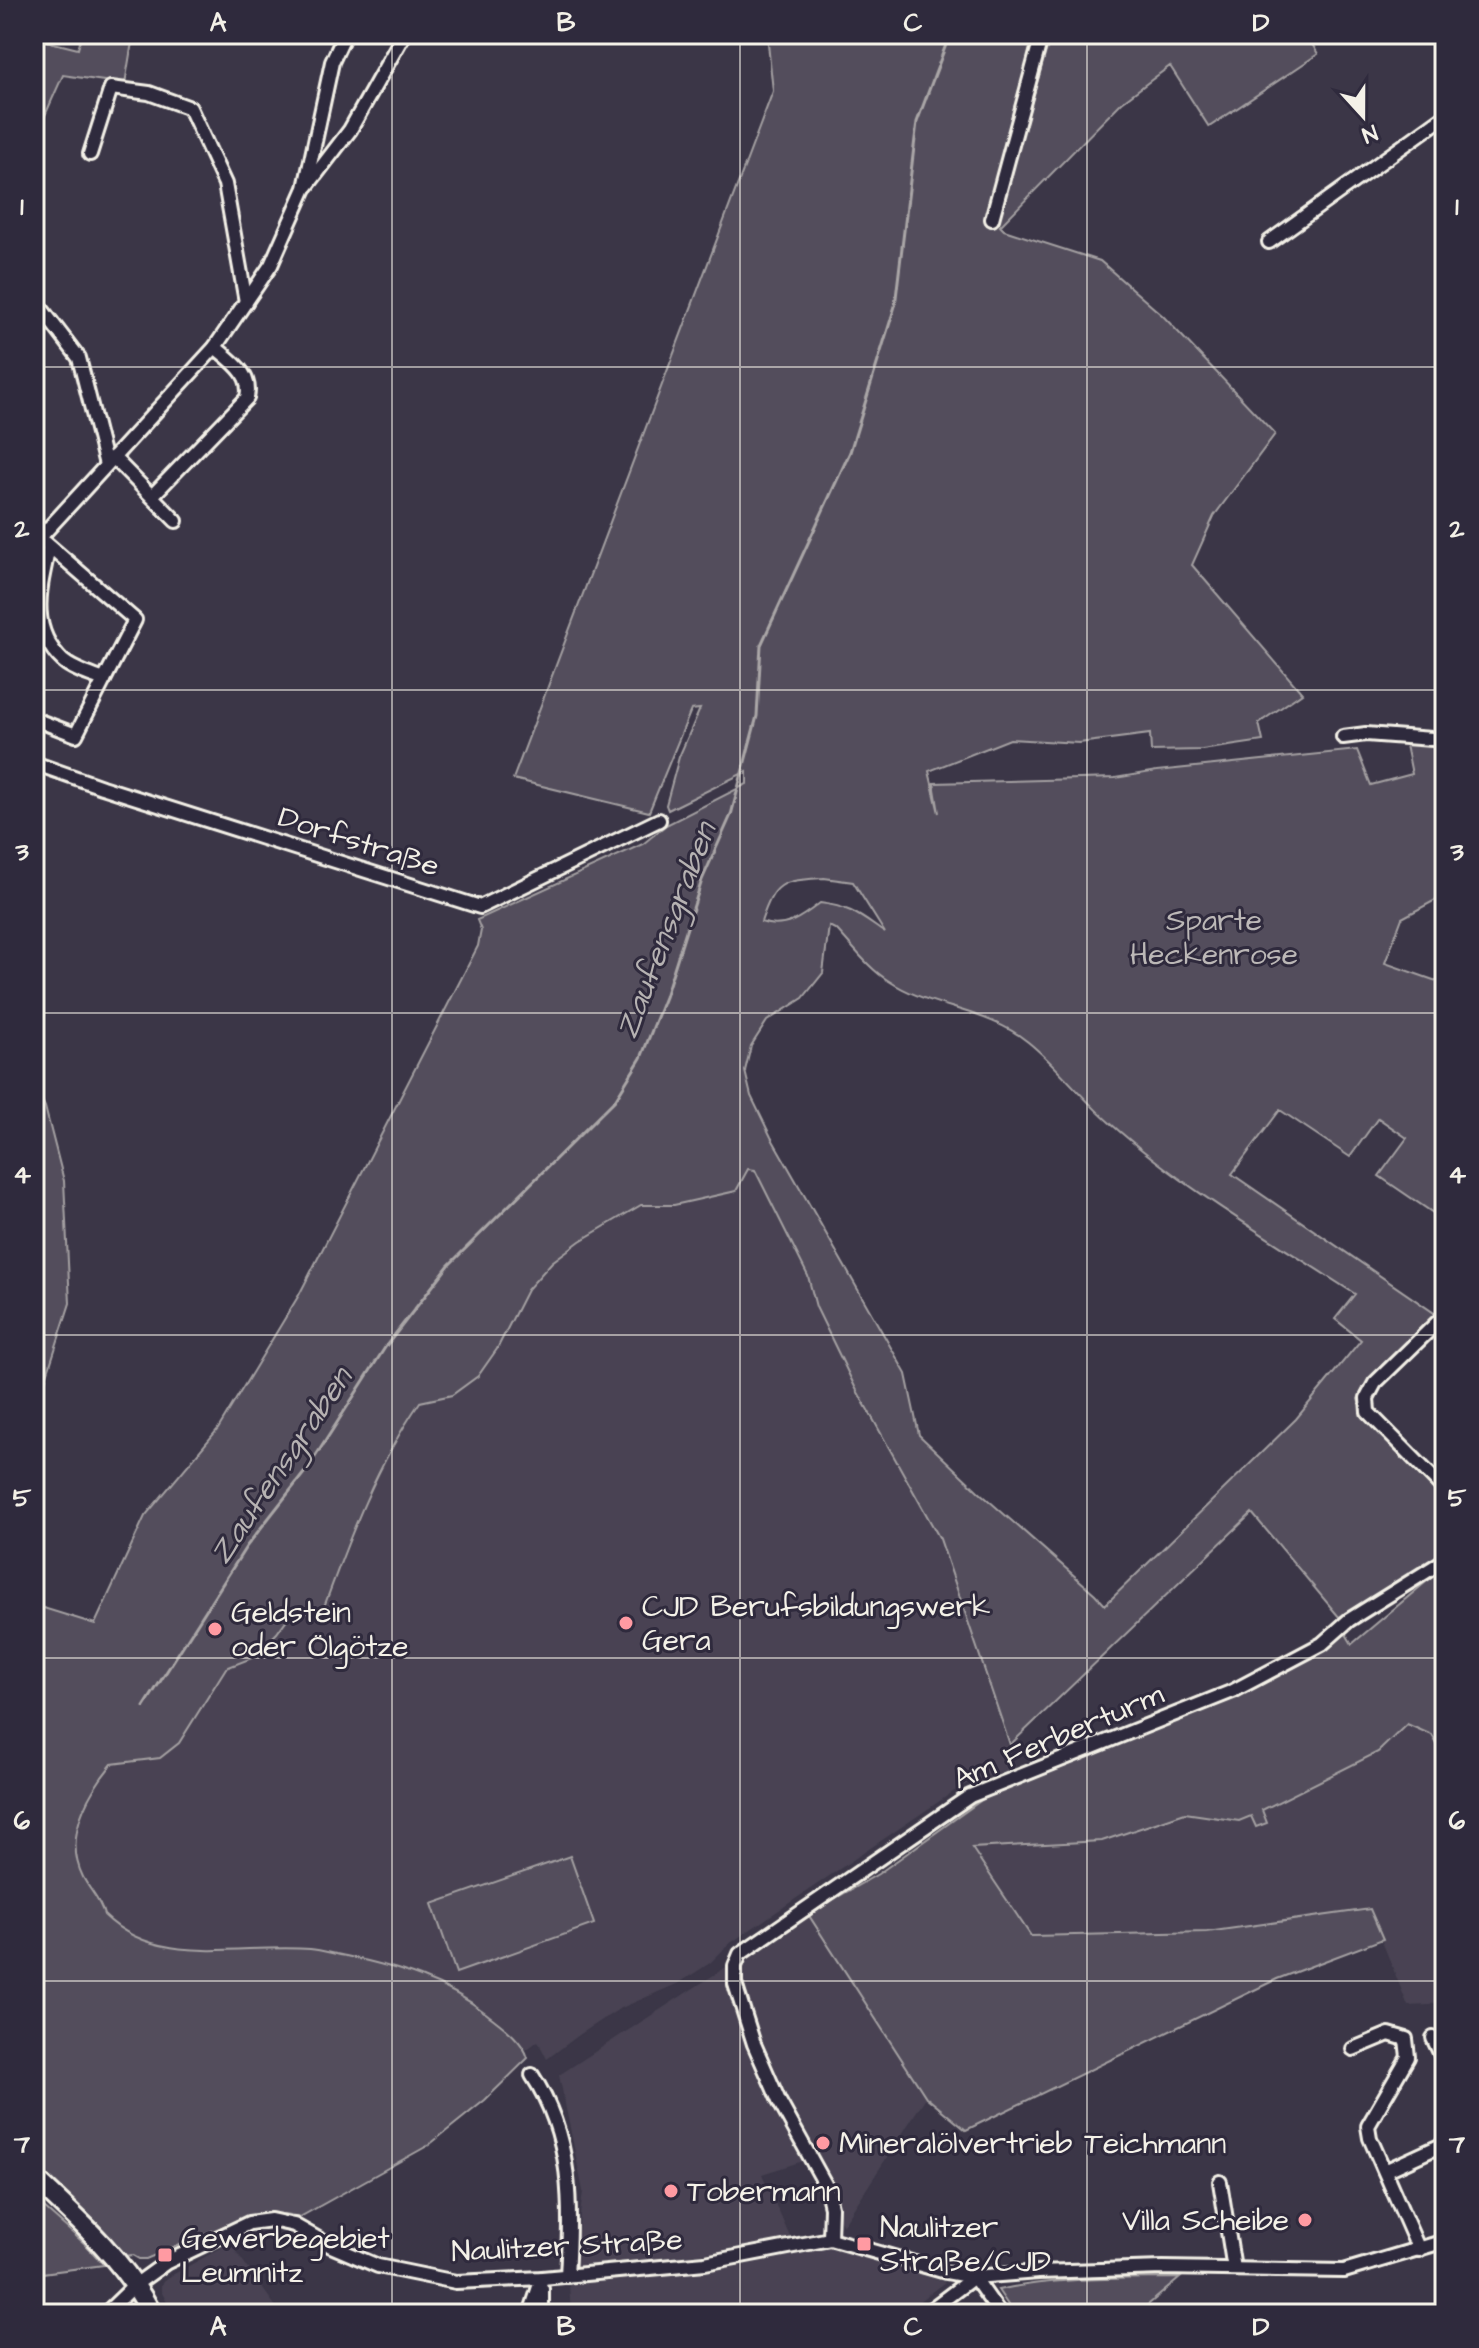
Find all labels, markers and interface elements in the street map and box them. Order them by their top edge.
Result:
text: A [210,5,227,41]
text: B [557,5,576,41]
text: C [904,5,923,41]
text: D [1253,5,1270,41]
north arrow [1323,76,1403,156]
text: N [1357,116,1382,150]
text: 1 [20,189,24,225]
text: 1 [1455,189,1459,225]
text: 2 [14,511,30,547]
text: 2 [1449,511,1465,547]
street label: Dorfstraße [273,796,445,888]
water label: Zaufensgraben [605,813,730,1045]
text: 3 [14,834,29,870]
text: 3 [1449,834,1464,870]
park label: Sparte Heckenrose [1130,900,1298,976]
text: 4 [13,1157,31,1193]
text: 4 [1448,1157,1466,1193]
water label: Zaufensgraben [199,1356,366,1573]
text: 5 [13,1480,32,1516]
text: 5 [1448,1480,1467,1516]
place label: CJD Berufsbildungswerk Gera [642,1586,991,1662]
place label: Geldstein oder Ölgötze [231,1592,408,1669]
marker: CJD Berufsbildungswerk Gera [617,1614,635,1632]
marker: Geldstein oder Ölgötze [206,1620,224,1638]
street label: Am Ferberturm [947,1673,1171,1800]
text: 6 [14,1803,31,1839]
text: 6 [1449,1803,1466,1839]
place label: Mineralölvertrieb Teichmann [839,2123,1226,2165]
text: 7 [13,2126,30,2162]
text: 7 [1448,2126,1465,2162]
marker: Mineralölvertrieb Teichmann [814,2134,832,2152]
place label: Tobermann [687,2171,841,2213]
marker: Tobermann [662,2182,680,2200]
place label: Villa Scheibe [1122,2200,1289,2242]
place label: Naulitzer Straße/CJD [880,2207,1051,2283]
marker: Villa Scheibe [1296,2211,1314,2229]
place label: Gewerbegebiet Leumnitz [181,2218,390,2294]
street label: Naulitzer Straße [451,2219,684,2273]
marker: Naulitzer Straße/CJD [855,2235,873,2253]
marker: Gewerbegebiet Leumnitz [156,2246,174,2264]
text: A [210,2309,227,2345]
text: B [557,2309,576,2345]
text: C [904,2309,923,2345]
text: D [1253,2309,1270,2345]

